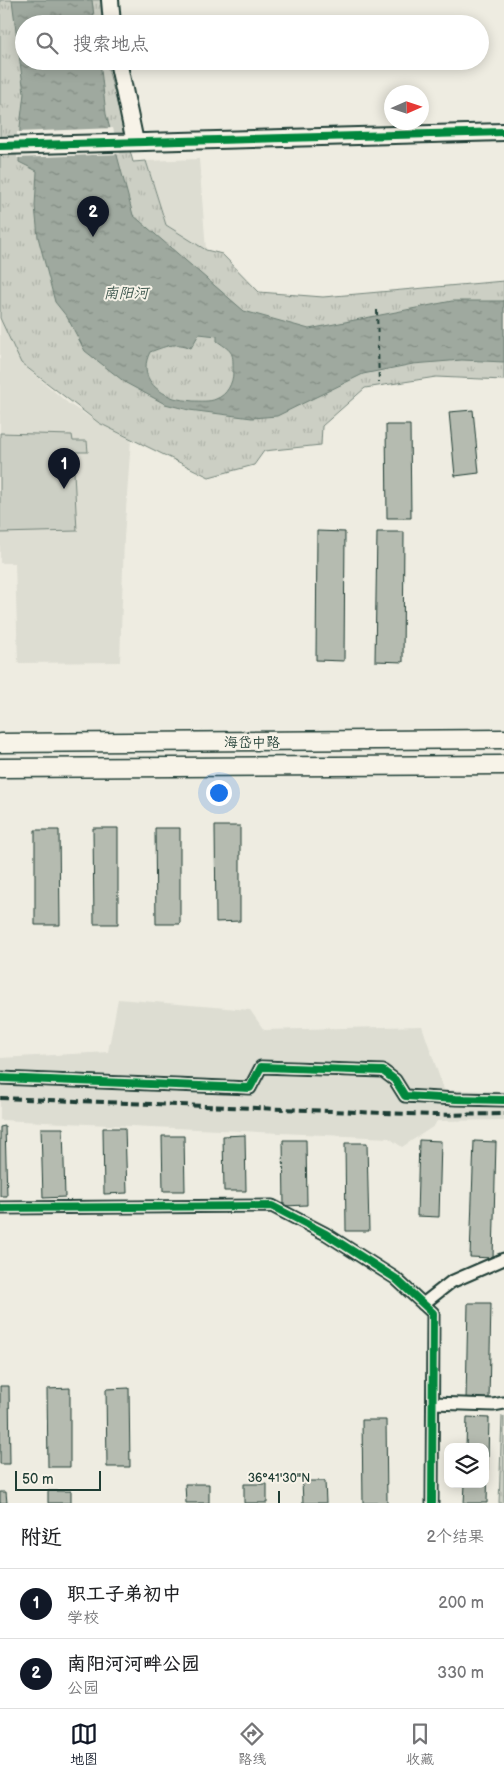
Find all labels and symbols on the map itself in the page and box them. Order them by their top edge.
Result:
north arrow [384,85,429,130]
pin: 2 [77,196,109,237]
water label: 南阳河 [103,284,151,303]
pin: 1 [48,448,80,489]
street label: 海岱中路 [224,734,280,751]
your location [206,780,232,806]
scale bar [15,1468,101,1491]
text: 36°41'30"N [248,1471,310,1486]

